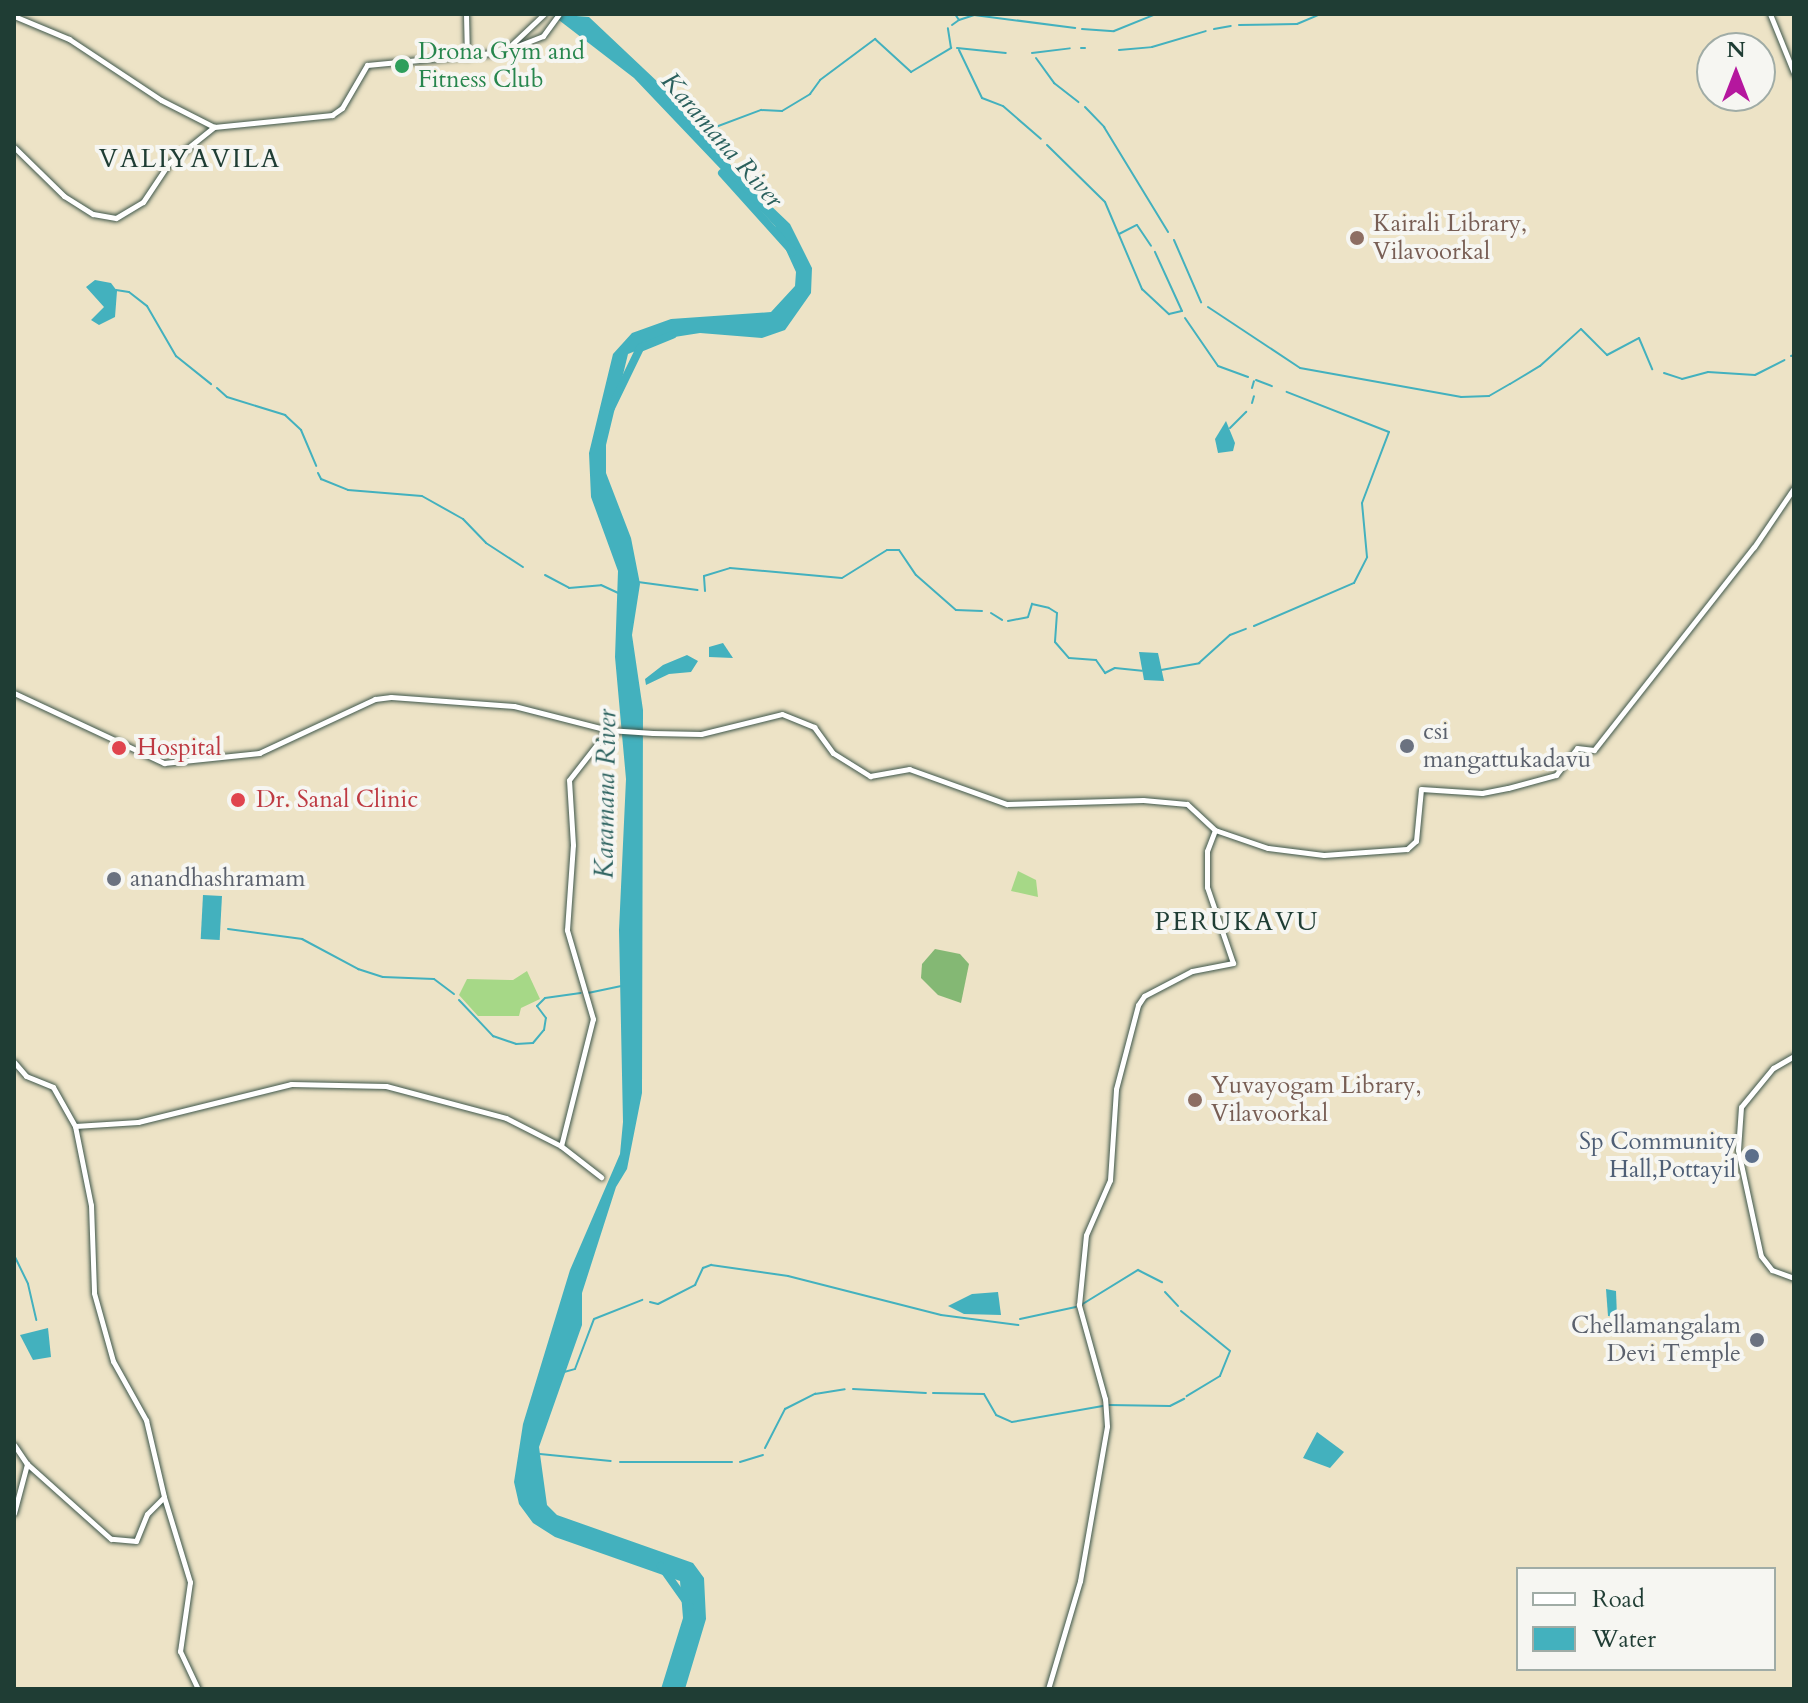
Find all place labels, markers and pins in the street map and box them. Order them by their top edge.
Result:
place label: Drona Gym and Fitness Club [418,38,585,94]
marker: Drona Gym and Fitness Club [393,57,411,75]
place label: Kairali Library, Vilavoorkal [1373,210,1527,266]
marker: Kairali Library, Vilavoorkal [1348,229,1366,247]
place label: csi mangattukadavu [1423,718,1591,774]
place label: Hospital [137,734,222,762]
marker: Hospital [108,737,130,759]
marker: csi mangattukadavu [1398,737,1416,755]
place label: Dr. Sanal Clinic [256,786,418,814]
marker: Dr. Sanal Clinic [227,789,249,811]
place label: anandhashramam [130,865,306,893]
marker: anandhashramam [105,870,123,888]
place label: Yuvayogam Library, Vilavoorkal [1211,1072,1422,1128]
marker: Yuvayogam Library, Vilavoorkal [1186,1091,1204,1109]
place label: Sp Community Hall,Pottayil [1579,1128,1736,1184]
marker: Sp Community Hall,Pottayil [1743,1147,1761,1165]
place label: Chellamangalam Devi Temple [1571,1312,1741,1368]
marker: Chellamangalam Devi Temple [1748,1331,1766,1349]

